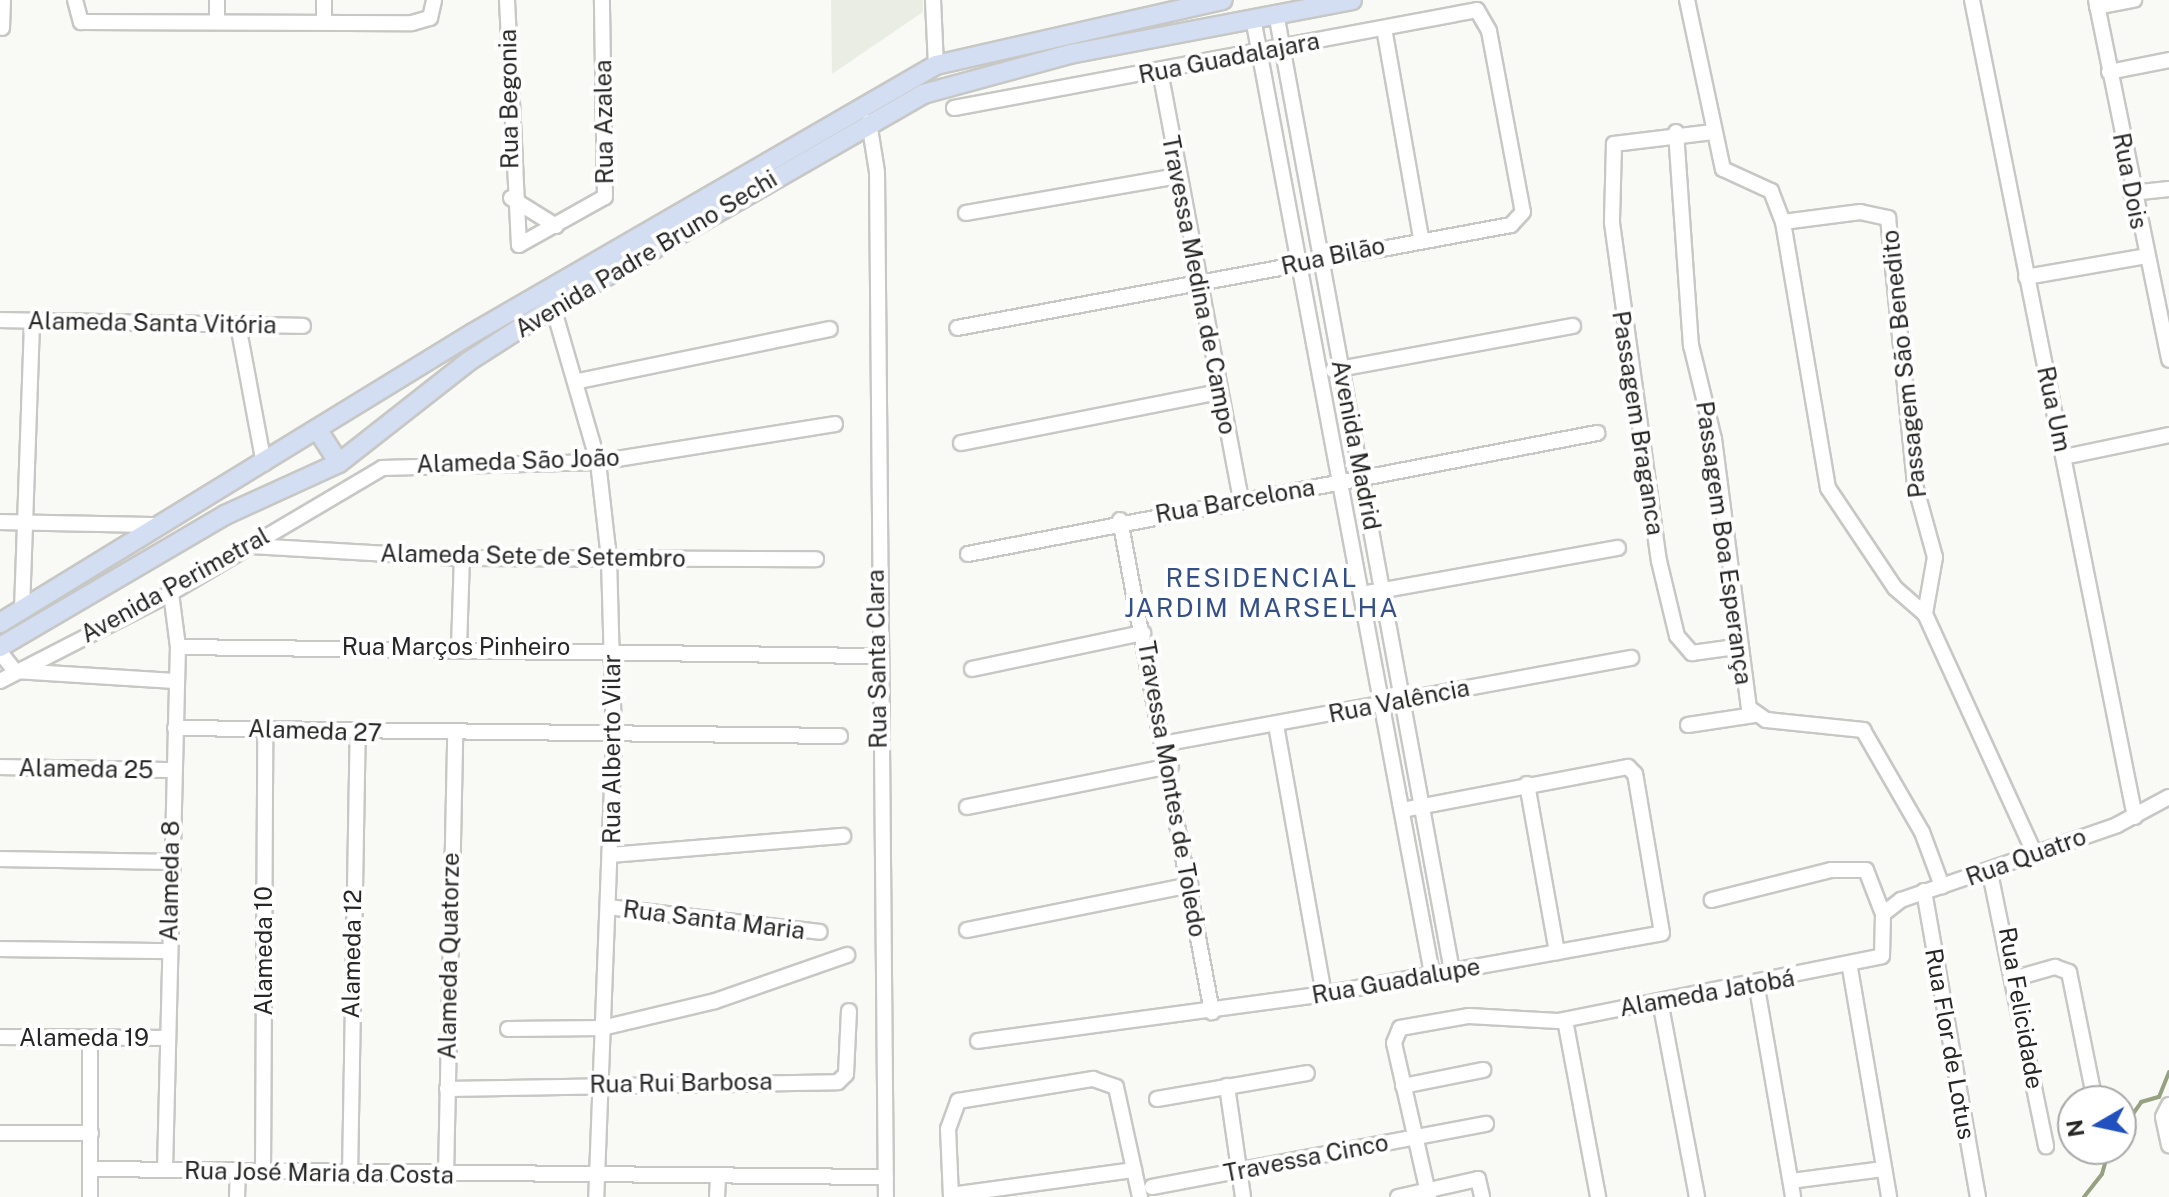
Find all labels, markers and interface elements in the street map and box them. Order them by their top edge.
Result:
street label: Rua Guadalajara [1136,26,1322,90]
street label: Rua Begonia [493,29,525,169]
street label: Rua Azalea [589,60,619,184]
street label: Rua Dois [2107,130,2153,232]
street label: Travessa Medina de Campo [1156,133,1242,437]
street label: Avenida Padre Bruno Sechi [510,164,782,344]
street label: Passagem São Benedito [1876,229,1932,499]
street label: Rua Bilão [1279,231,1387,281]
street label: Alameda Santa Vitória [27,306,277,340]
street label: Passagem Braganca [1606,309,1670,537]
street label: Avenida Madrid [1325,357,1387,533]
street label: Rua Um [2031,364,2077,454]
street label: Passagem Boa Esperança [1690,399,1758,687]
street label: Alameda São João [416,443,620,479]
street label: Rua Barcelona [1153,473,1317,529]
street label: Avenida Perimetral [76,521,274,649]
street label: Alameda Sete de Setembro [380,539,686,573]
district label: RESIDENCIAL JARDIM MARSELHA [1124,562,1400,624]
street label: Rua Santa Clara [861,569,893,749]
street label: Rua Marços Pinheiro [342,633,570,661]
street label: Travessa Montes de Toledo [1132,638,1212,940]
street label: Rua Alberto Vilar [598,654,626,844]
street label: Rua Valência [1326,673,1472,729]
street label: Alameda 27 [248,714,382,748]
street label: Alameda 25 [18,753,154,785]
street label: Alameda 8 [155,820,185,942]
street label: Rua Quatro [1962,822,2090,892]
street label: Alameda Quatorze [433,852,465,1060]
street label: Alameda 10 [250,886,278,1016]
street label: Alameda 12 [336,889,368,1019]
street label: Rua Santa Maria [621,895,807,945]
street label: Rua Felicidade [1993,925,2049,1091]
street label: Rua Flor de Lotus [1919,946,1981,1142]
street label: Rua Guadalupe [1310,952,1482,1010]
street label: Alameda Jatobá [1617,963,1797,1023]
street label: Alameda 19 [19,1024,149,1052]
street label: Rua Rui Barbosa [589,1067,773,1099]
north arrow [2057,1085,2137,1165]
text: N [2061,1118,2089,1139]
street label: Travessa Cinco [1221,1128,1391,1188]
street label: Rua José Maria da Costa [184,1156,454,1190]

